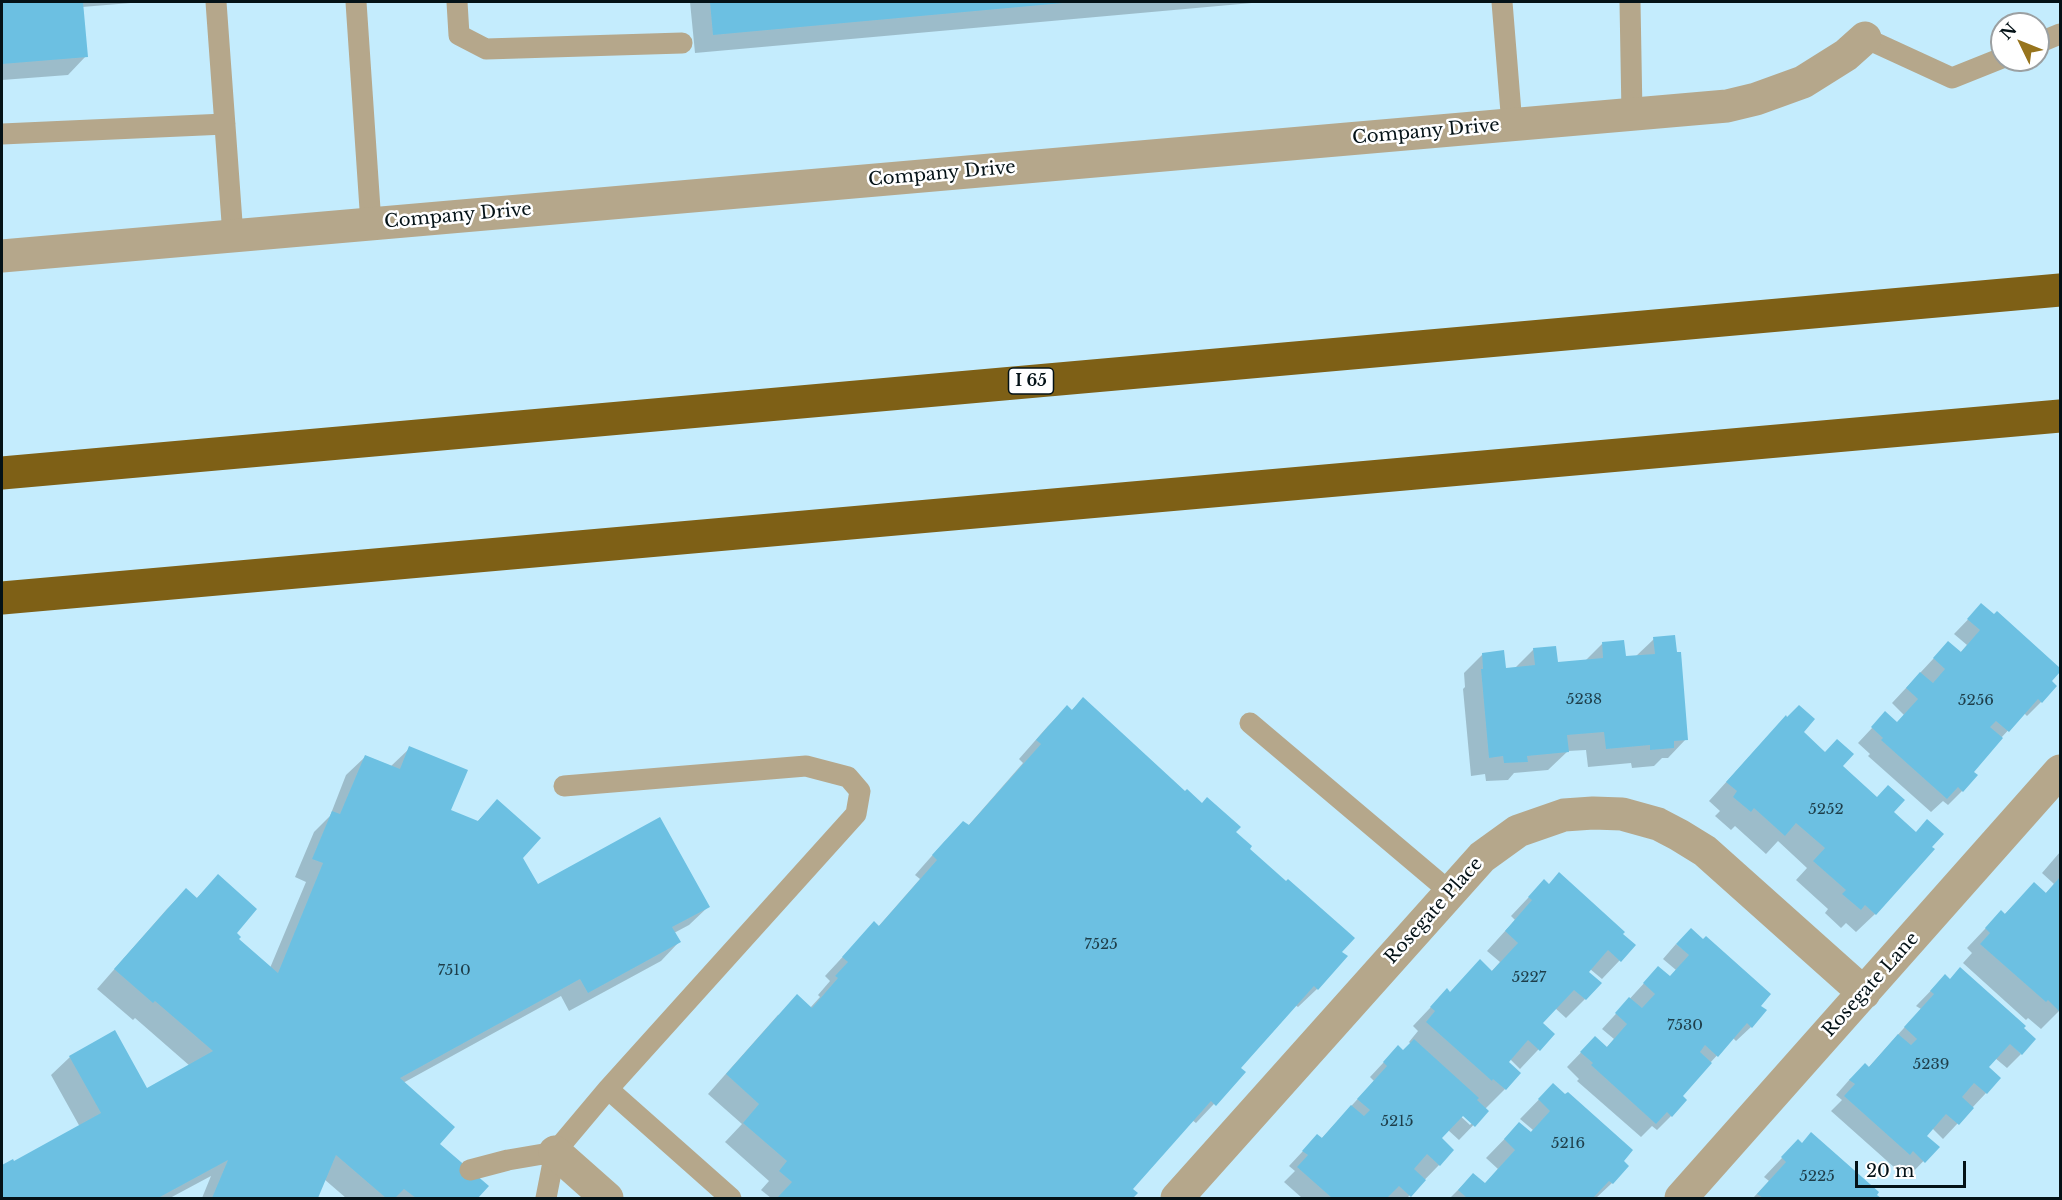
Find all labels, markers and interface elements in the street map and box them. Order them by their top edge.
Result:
north arrow [1990,12,2050,72]
text: N [1996,19,2021,43]
street label: Company Drive [1351,115,1501,149]
street label: Company Drive [867,157,1017,191]
street label: Company Drive [383,199,533,233]
road number: I 65 [1008,368,1054,394]
house number: 5238 [1566,691,1602,709]
house number: 5256 [1958,692,1994,710]
house number: 5252 [1808,801,1844,819]
street label: Rosegate Place [1381,853,1487,969]
street label: Rosegate Lane [1818,928,1924,1042]
house number: 7525 [1084,936,1118,954]
house number: 7510 [437,962,471,980]
house number: 5227 [1512,969,1546,987]
house number: 7530 [1667,1017,1703,1035]
house number: 5239 [1913,1056,1949,1074]
house number: 5215 [1381,1113,1413,1131]
house number: 5216 [1551,1135,1585,1153]
scale bar [1858,1149,1969,1187]
text: 20 m [1866,1160,1914,1182]
house number: 5225 [1799,1168,1835,1186]

